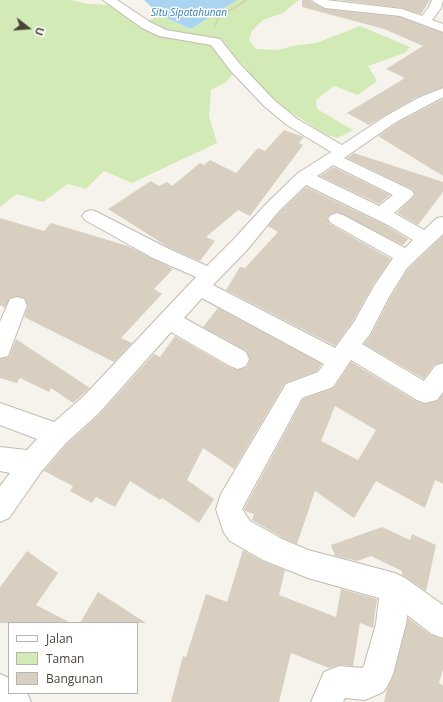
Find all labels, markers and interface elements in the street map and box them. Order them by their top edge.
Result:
water label: Situ Sipatahunan [151,7,227,19]
north arrow [8,8,48,48]
text: U [32,25,48,38]
legend [8,622,138,694]
text: Jalan [46,630,73,647]
text: Taman [46,650,84,667]
text: Bangunan [46,670,103,687]

